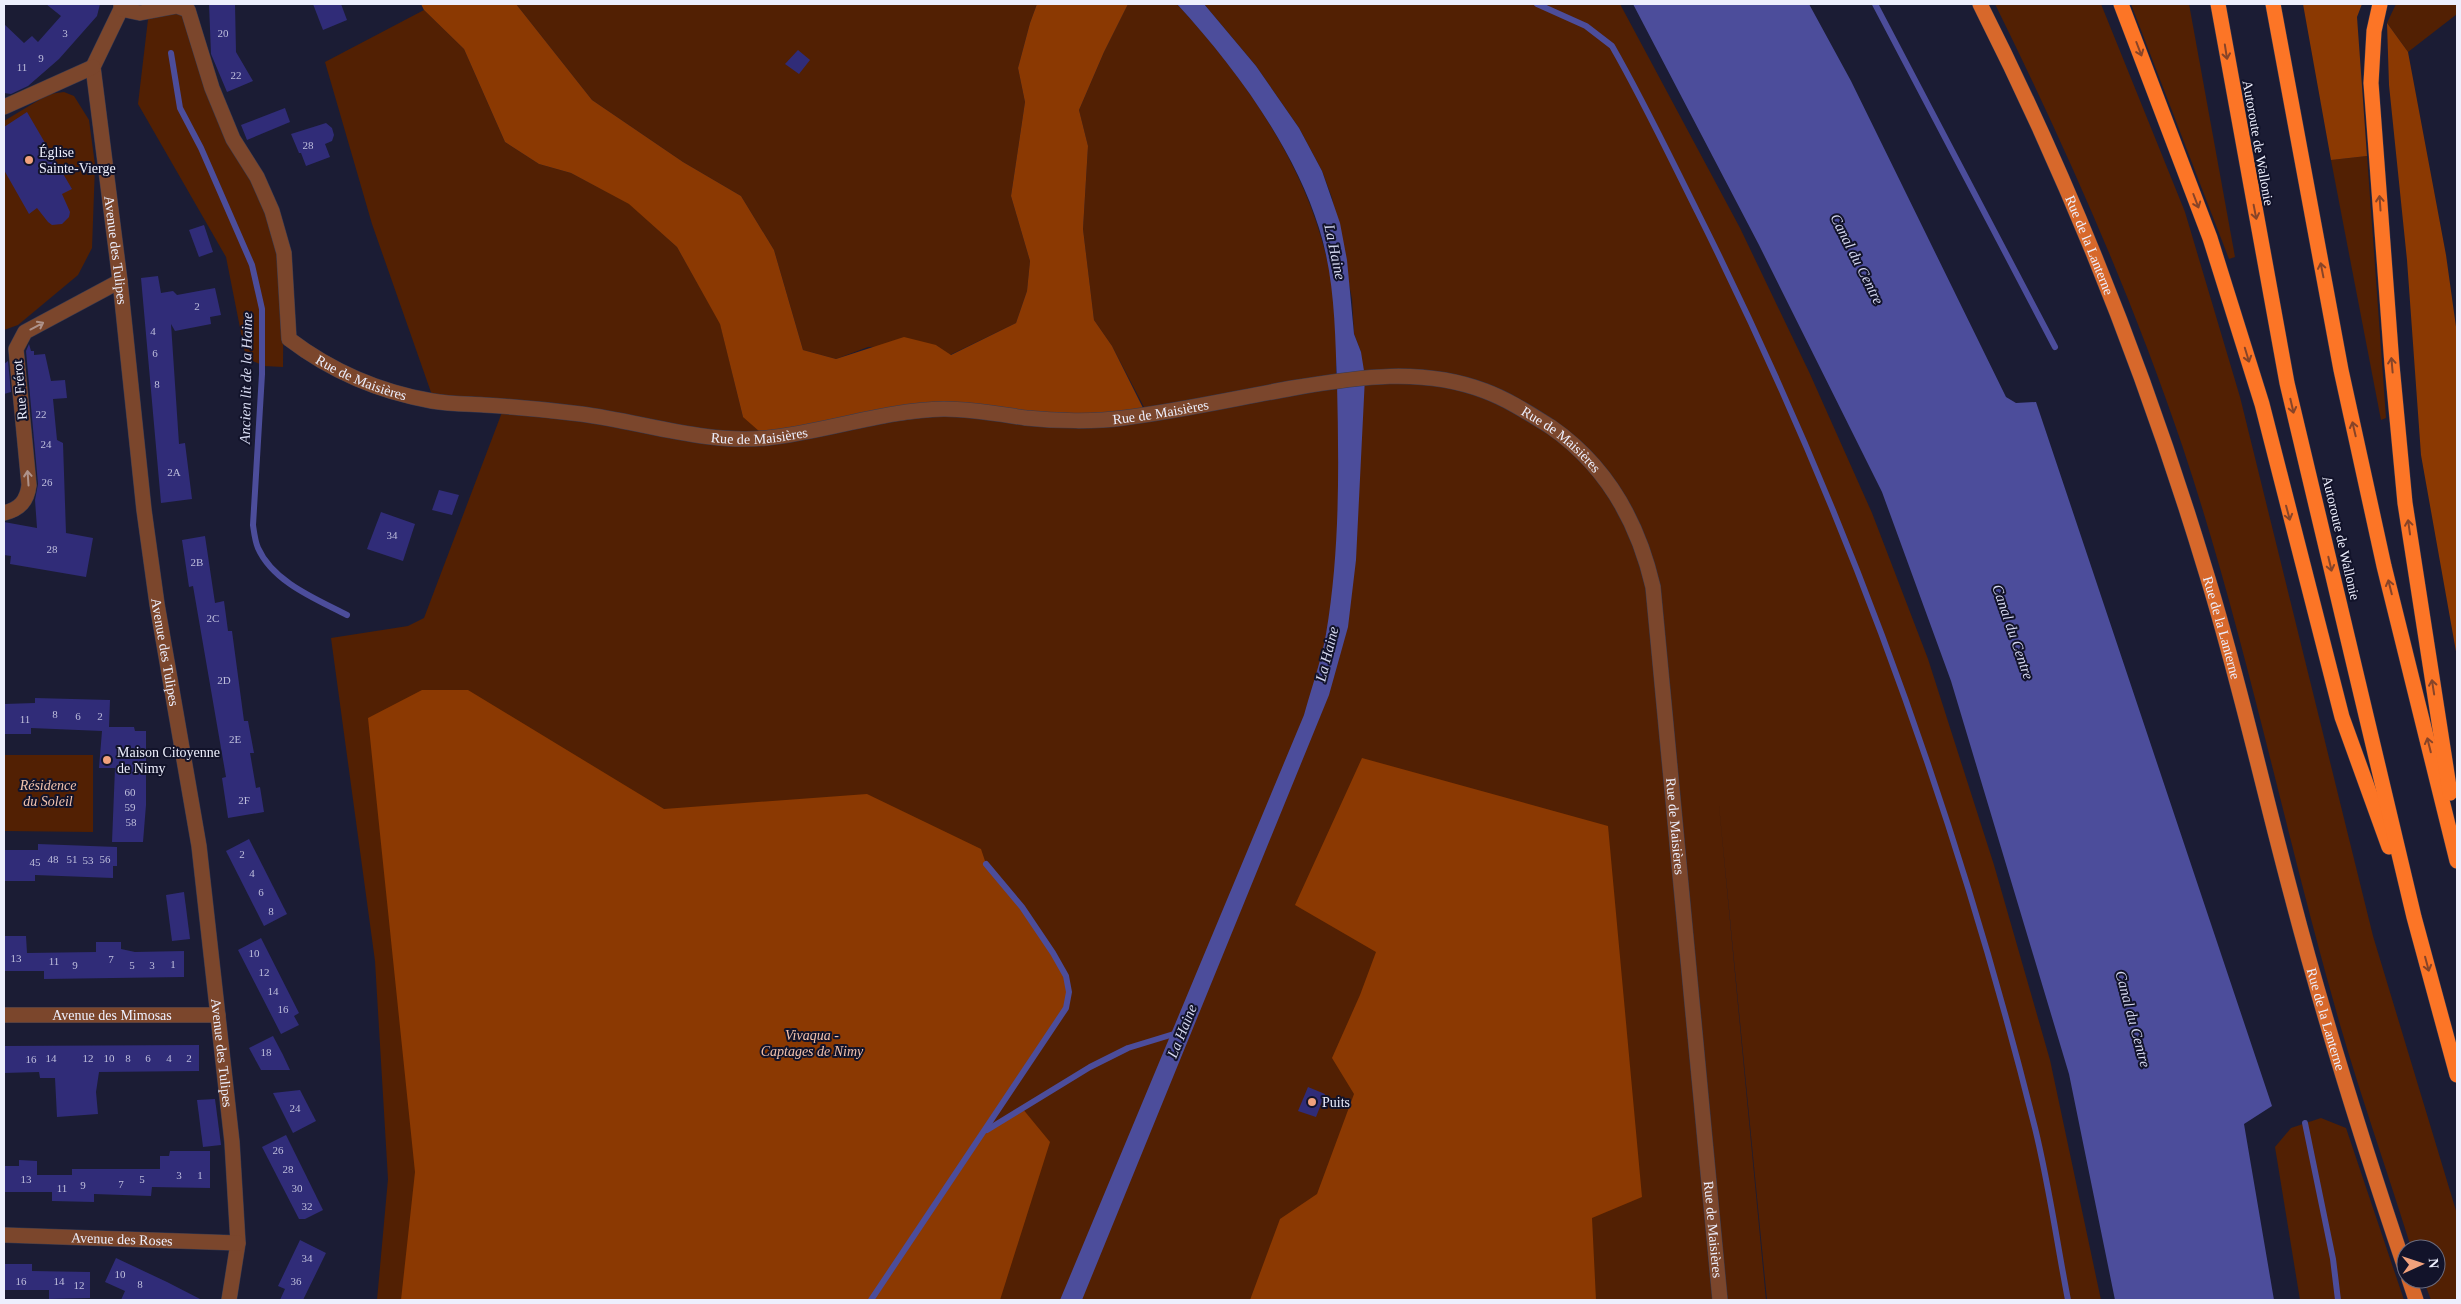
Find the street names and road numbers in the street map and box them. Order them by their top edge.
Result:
street label: Autoroute de Wallonie [2240,79,2276,207]
street label: Rue de la Lanterne [2063,193,2117,297]
street label: Avenue des Tulipes [102,195,130,305]
street label: Rue de Maisières [313,352,408,403]
street label: Rue Frérot [10,359,30,421]
street label: Rue de Maisières [1112,397,1210,427]
street label: Rue de Maisières [1519,403,1604,475]
street label: Rue de Maisières [710,424,809,447]
street label: Autoroute de Wallonie [2319,474,2363,602]
street label: Rue de la Lanterne [2200,574,2244,681]
street label: Avenue des Tulipes [149,597,182,707]
street label: Rue de Maisières [1663,777,1688,875]
street label: Rue de la Lanterne [2304,966,2348,1072]
street label: Avenue des Tulipes [209,998,236,1108]
street label: Avenue des Mimosas [52,1008,172,1023]
street label: Rue de Maisières [1701,1180,1725,1279]
street label: Avenue des Roses [71,1230,173,1248]

